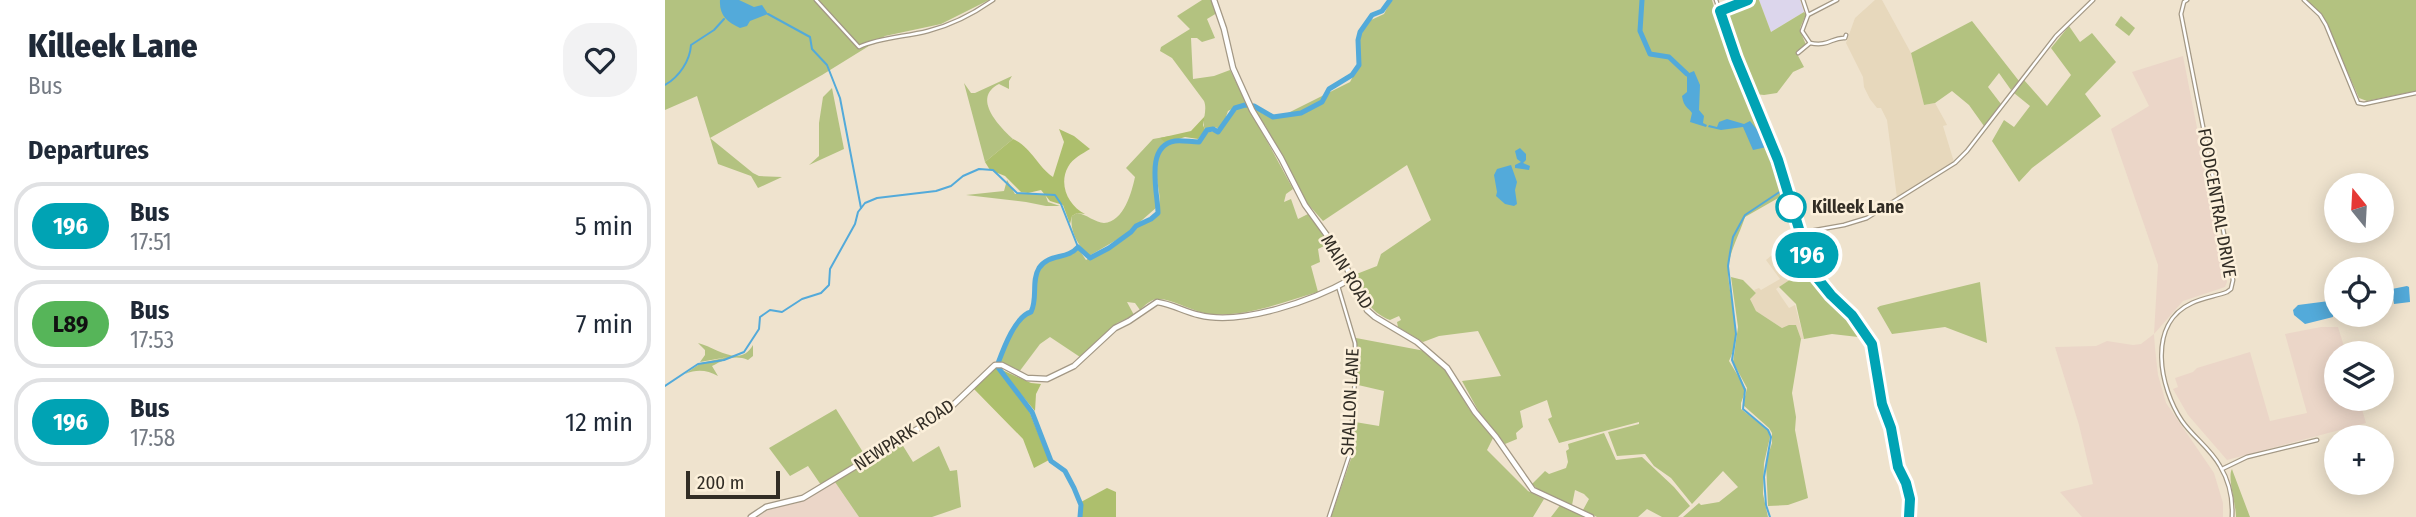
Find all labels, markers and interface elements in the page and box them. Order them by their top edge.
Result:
button: heart [563,23,637,97]
text: Killeek Lane [28,26,198,66]
text: Bus [28,72,62,100]
street label: FOODCENTRAL DRIVE [2193,126,2241,280]
text: Departures [28,135,149,166]
north arrow [2324,173,2394,243]
map controls [2324,173,2394,495]
marker: Killeek Lane [1776,192,1806,222]
place label: Killeek Lane [1812,196,1904,218]
text: Bus [130,197,169,228]
text: 5 min [575,211,633,242]
text: 196 [53,212,88,240]
text: 17:51 [130,228,172,256]
street label: MAIN ROAD [1316,231,1378,313]
line badge: 196 [1767,232,1847,278]
text: 196 [1789,241,1825,269]
button: locate [2324,257,2394,327]
text: Bus [130,295,169,326]
text: 7 min [576,309,633,340]
text: L89 [53,310,88,338]
text: 17:53 [130,326,174,354]
button: layers [2324,341,2394,411]
street label: SHALLON LANE [1336,348,1364,456]
text: Bus [130,393,169,424]
street label: NEWPARK ROAD [850,394,958,476]
text: 12 min [565,407,633,438]
text: 196 [53,408,88,436]
text: 17:58 [130,424,175,452]
button: + [2324,425,2394,495]
scale bar [686,468,781,500]
text: 200 m [697,471,744,494]

